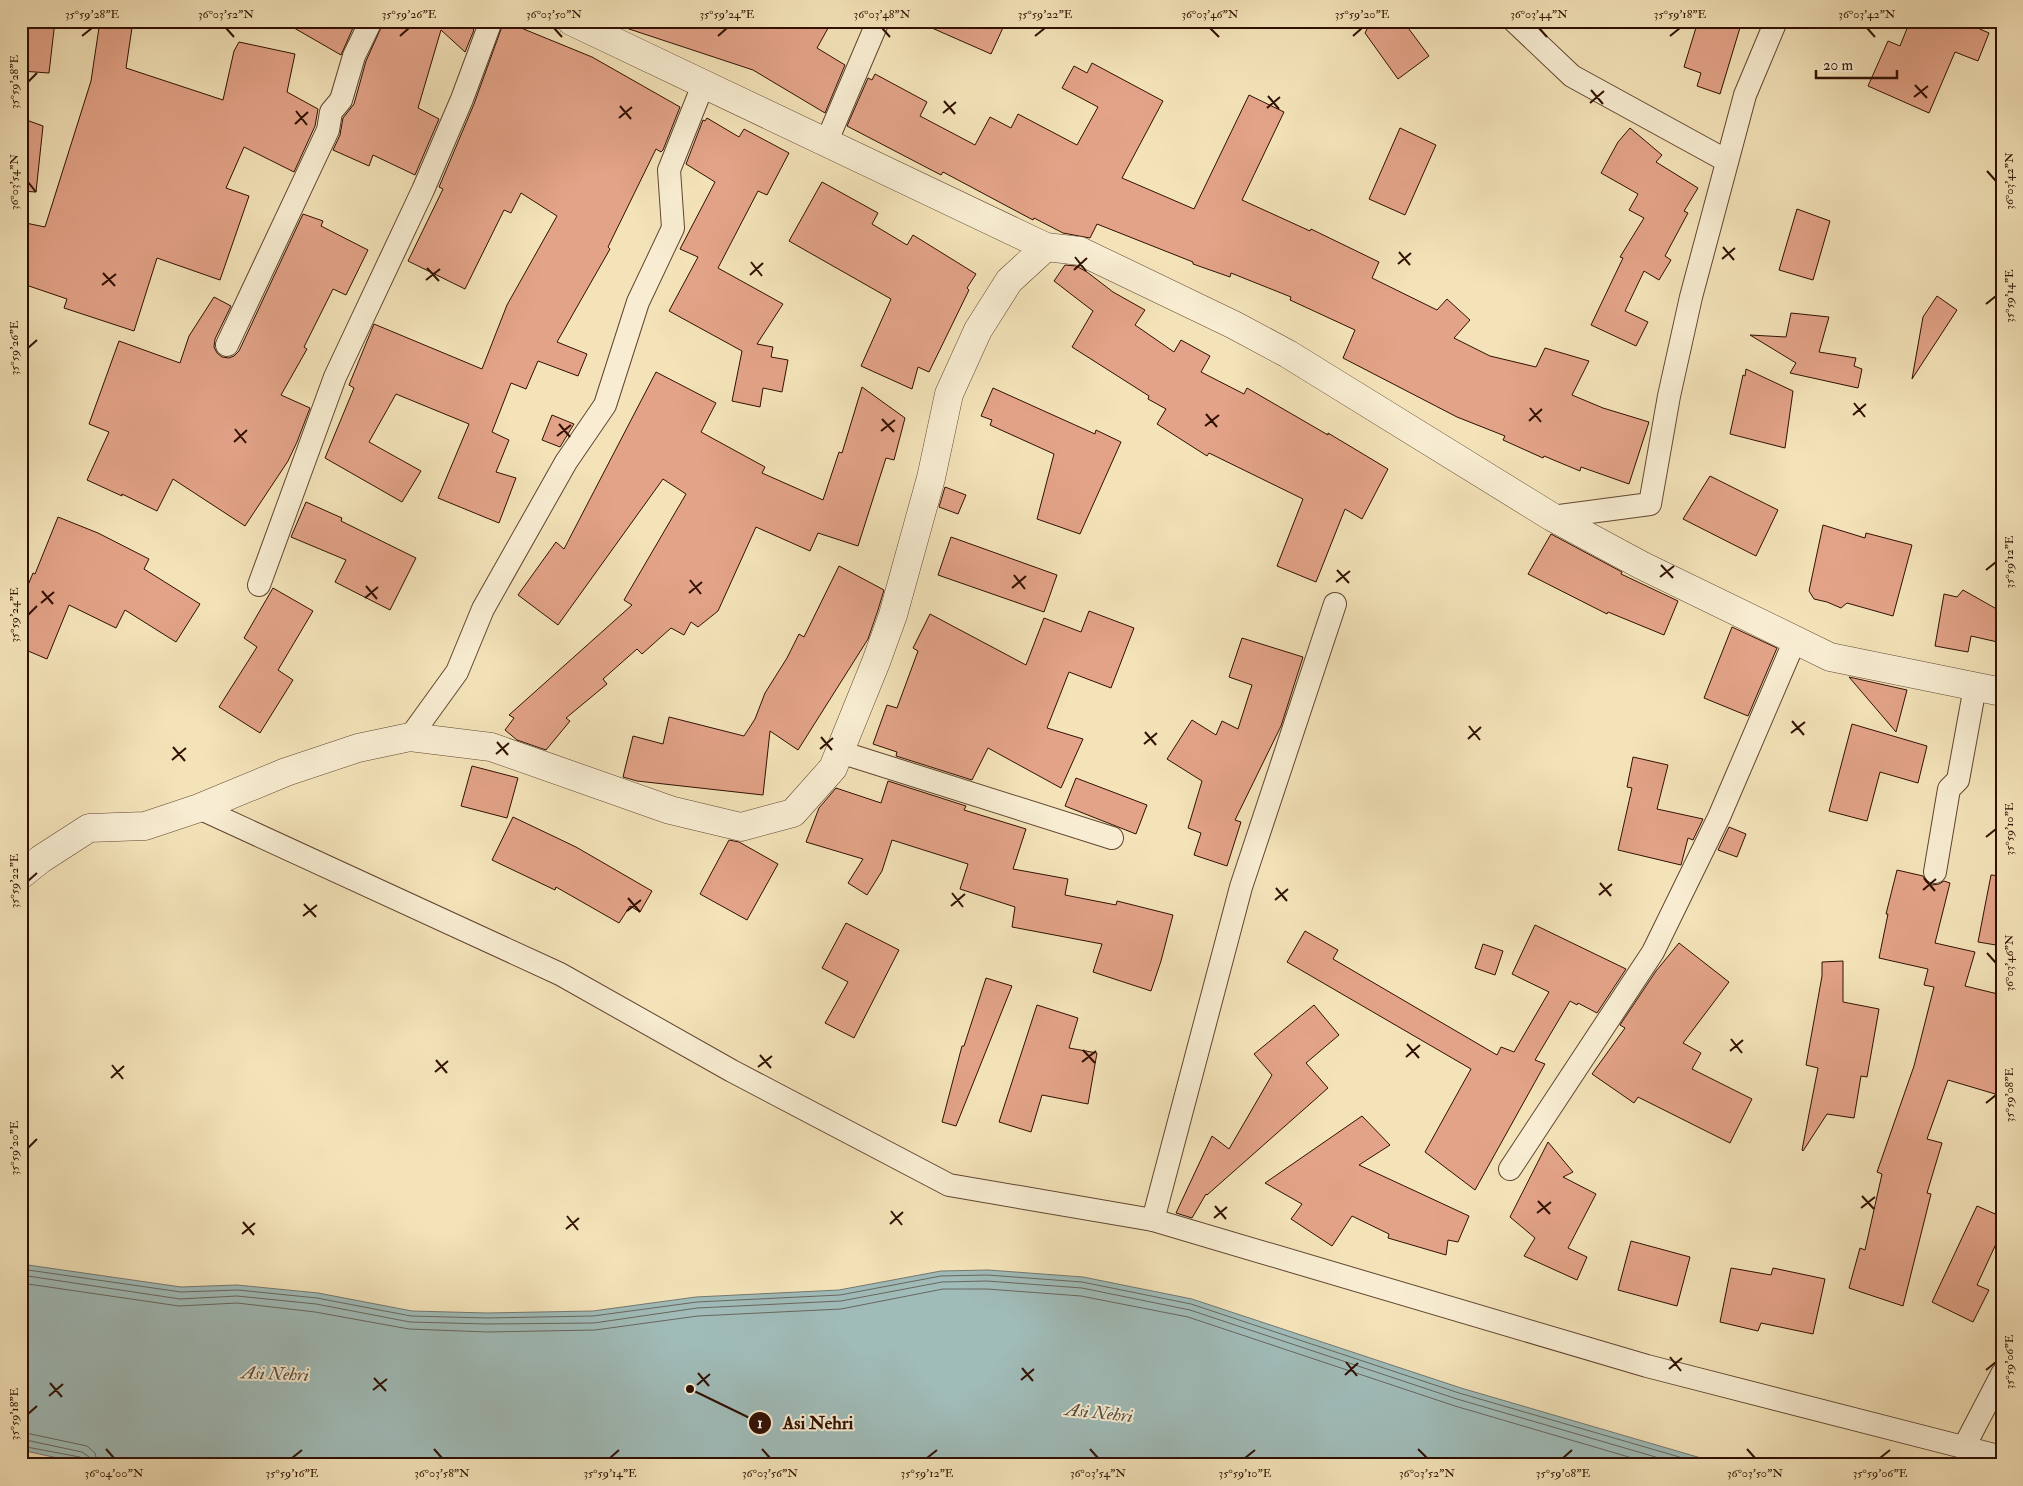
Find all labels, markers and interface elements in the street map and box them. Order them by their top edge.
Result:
text: 35°59'28"E [65,7,119,22]
text: 36°03'52"N [198,7,254,22]
text: 35°59'26"E [382,7,437,22]
text: 36°03'50"N [526,7,582,22]
text: 35°59'24"E [699,7,755,22]
text: 36°03'48"N [854,7,911,22]
text: 35°59'22"E [1018,7,1073,22]
text: 36°03'46"N [1181,7,1239,22]
text: 35°59'20"E [1335,7,1390,22]
text: 36°03'44"N [1510,7,1568,22]
text: 35°59'18"E [1654,7,1707,22]
text: 36°03'42"N [1838,7,1896,22]
scale bar [1816,48,1897,80]
text: 35°59'28"E [7,55,22,109]
text: 20 m [1823,56,1853,75]
text: 36°03'42"N [2002,152,2017,210]
text: 36°03'54"N [7,154,22,210]
text: 35°59'14"E [2002,269,2017,323]
text: 35°59'26"E [7,320,22,375]
text: 35°59'12"E [2002,535,2017,588]
text: 35°59'24"E [7,587,22,643]
text: 35°59'10"E [2002,802,2017,855]
text: 35°59'22"E [7,853,22,908]
text: 36°03'46"N [2002,934,2017,992]
text: 35°59'08"E [2002,1068,2017,1122]
text: 35°59'20"E [7,1120,22,1175]
text: 35°59'06"E [2002,1334,2017,1389]
water label: Asi Nehri [239,1361,309,1387]
text: 35°59'18"E [7,1387,22,1440]
water label: Asi Nehri [1062,1398,1134,1428]
callout: Asi Nehri [748,1407,863,1440]
text: Asi Nehri [782,1412,853,1435]
text: 1 [757,1414,763,1433]
text: 36°04'00"N [85,1466,144,1481]
text: 35°59'16"E [266,1466,319,1481]
text: 36°03'58"N [414,1466,470,1481]
text: 35°59'14"E [583,1466,637,1481]
text: 36°03'56"N [742,1466,798,1481]
text: 35°59'12"E [901,1466,954,1481]
text: 36°03'54"N [1070,1466,1126,1481]
text: 35°59'10"E [1219,1466,1272,1481]
text: 36°03'52"N [1399,1466,1455,1481]
text: 35°59'08"E [1536,1466,1590,1481]
text: 36°03'50"N [1727,1466,1783,1481]
text: 35°59'06"E [1853,1466,1908,1481]

